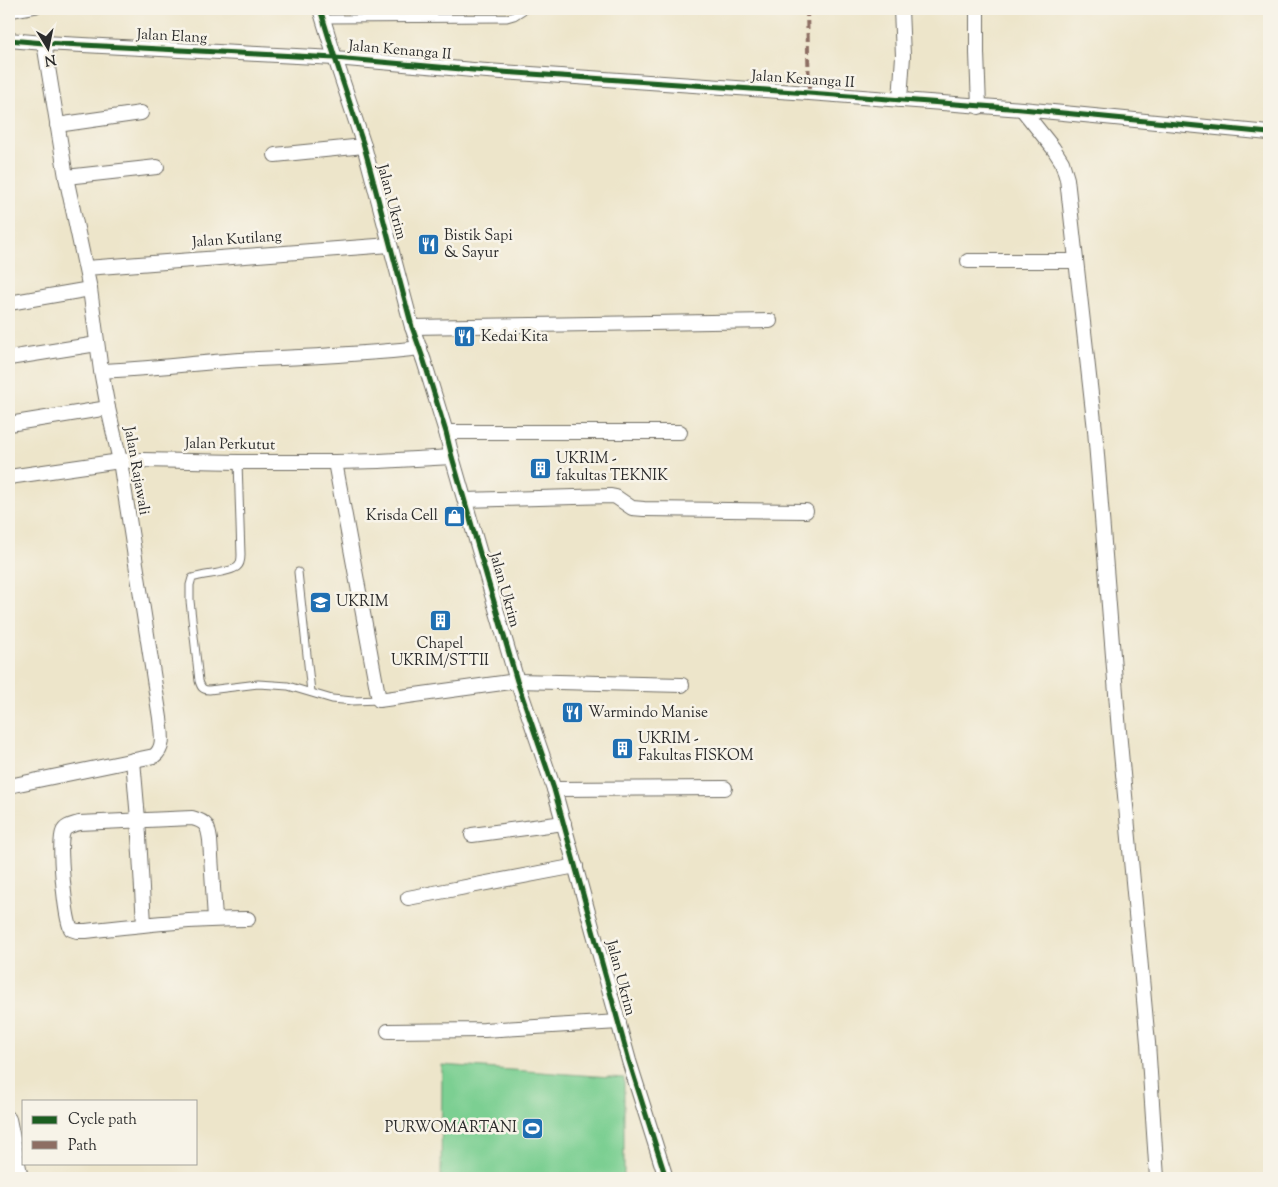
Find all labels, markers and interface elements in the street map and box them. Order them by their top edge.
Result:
north arrow [22,22,72,72]
street label: Jalan Elang [135,25,208,49]
street label: Jalan Kenanga II [347,36,452,66]
text: N [43,48,57,70]
street label: Jalan Kenanga II [750,66,855,94]
street label: Jalan Ukrim [371,161,411,243]
street label: Jalan Kutilang [190,226,283,254]
place label: Bistik Sapi & Sayur [444,226,513,264]
restaurant icon: Bistik Sapi & Sayur [416,233,440,257]
restaurant icon: Kedai Kita [453,325,477,349]
place label: Kedai Kita [481,327,548,348]
street label: Jalan Rajawali [118,424,154,517]
street label: Jalan Perkutut [184,434,275,456]
place label: UKRIM - fakultas TEKNIK [556,449,668,487]
building icon: UKRIM - fakultas TEKNIK [528,456,552,480]
shop icon: Krisda Cell [442,504,466,528]
place label: Krisda Cell [366,506,438,527]
street label: Jalan Ukrim [483,549,525,631]
school or university icon: UKRIM [308,590,332,614]
place label: UKRIM [336,592,389,613]
building icon: Chapel UKRIM/STTII [428,609,452,633]
place label: Chapel UKRIM/STTII [391,634,489,672]
restaurant icon: Warmindo Manise [560,701,584,725]
place label: Warmindo Manise [588,703,708,724]
place label: UKRIM - Fakultas FISKOM [638,729,754,767]
building icon: UKRIM - Fakultas FISKOM [610,736,634,760]
street label: Jalan Ukrim [600,937,640,1019]
legend [22,1100,198,1164]
text: Cycle path [68,1110,137,1131]
sports icon: PURWOMARTANI [521,1116,545,1140]
place label: PURWOMARTANI [385,1118,517,1139]
text: Path [68,1136,97,1157]

